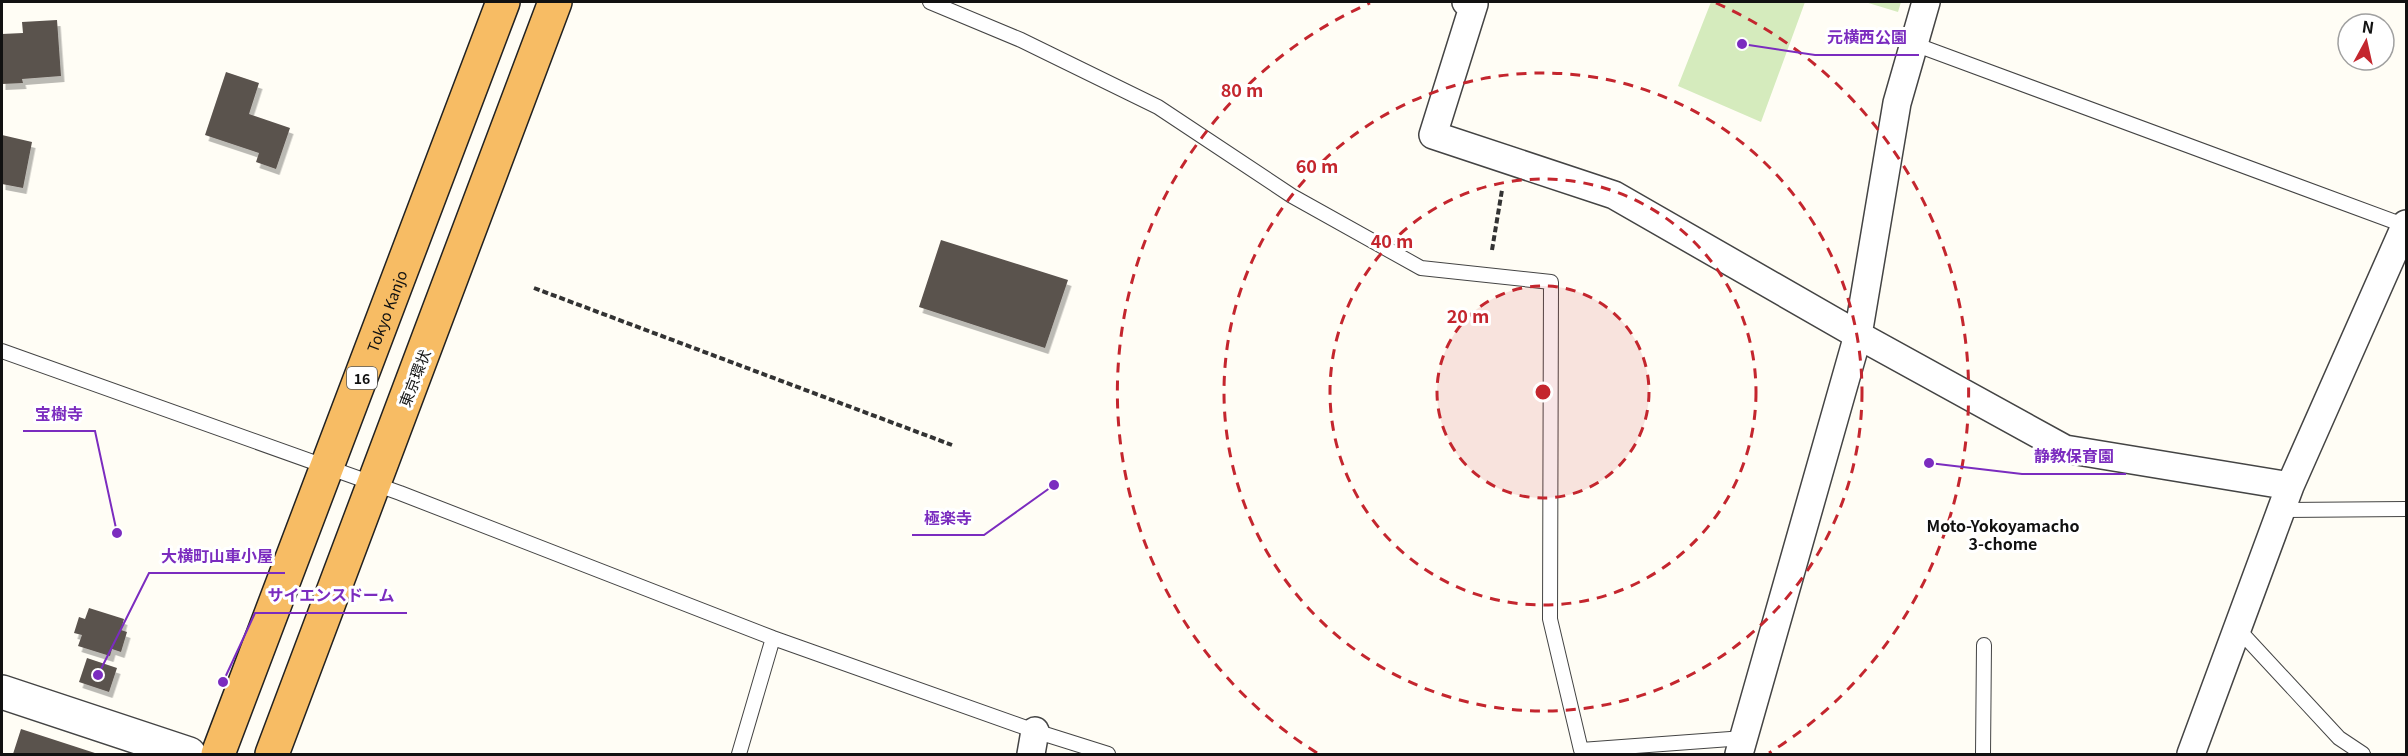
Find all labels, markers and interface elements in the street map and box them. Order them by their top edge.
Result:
north arrow [2336,12,2396,72]
text: N [2361,13,2376,39]
callout: 元横西公園 [1815,21,1919,55]
text: 元横西公園 [1827,24,1907,48]
text: 80 m [1221,76,1263,102]
text: 60 m [1296,152,1338,178]
text: 40 m [1371,227,1413,253]
street label: Tokyo Kanjo [361,267,411,355]
text: 20 m [1447,302,1489,328]
street label: 東京環状 [393,346,435,410]
road number: 16 [347,367,377,389]
centre of rings [1533,382,1553,402]
callout: 宝樹寺 [23,397,95,431]
text: 宝樹寺 [35,401,83,425]
callout: 静教保育園 [2022,440,2126,474]
text: 静教保育園 [2034,443,2114,467]
callout: 極楽寺 [912,501,984,535]
text: 極楽寺 [924,505,972,529]
district label: Moto-Yokoyamacho 3-chome [1927,513,2079,555]
callout: 大横町山車小屋 [149,539,285,573]
text: 大横町山車小屋 [161,543,273,567]
callout: サイエンスドーム [255,579,407,613]
text: サイエンスドーム [267,582,395,606]

